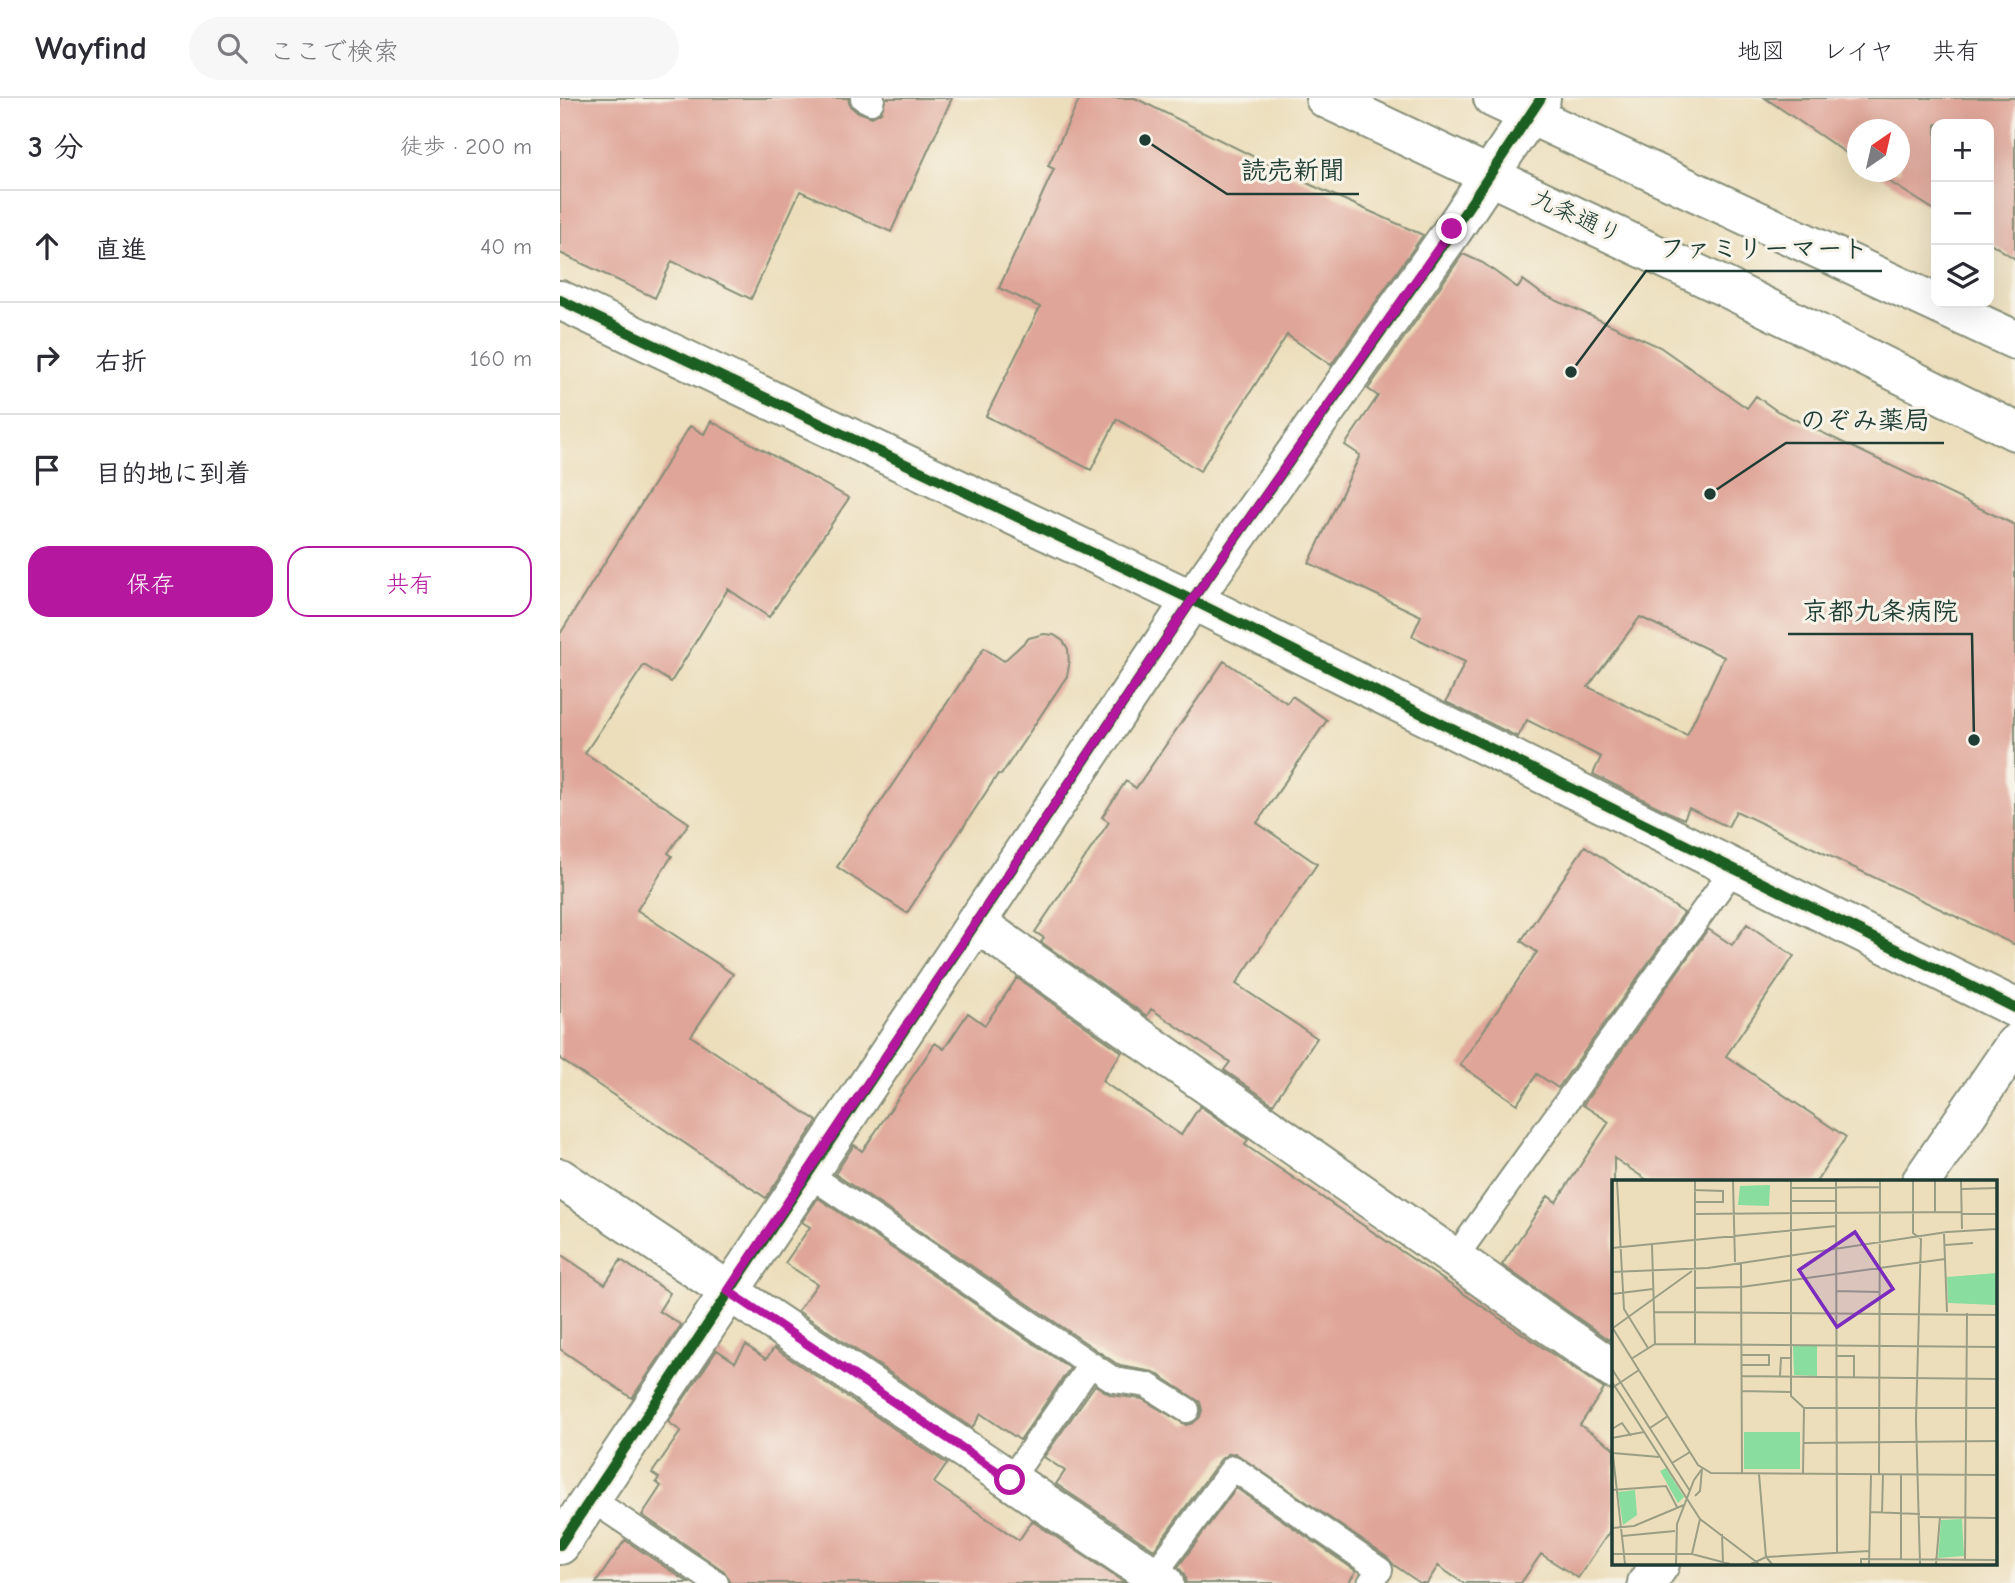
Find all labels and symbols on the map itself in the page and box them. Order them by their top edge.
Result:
north arrow [1847,119,1910,182]
callout: 読売新聞 [1227,147,1359,194]
text: 読売新聞 [1241,156,1345,186]
street label: 九条通り [1528,183,1626,249]
route end [1436,213,1467,244]
callout: ファミリーマート [1646,224,1882,271]
text: ファミリーマート [1659,234,1869,264]
callout: のぞみ薬局 [1786,396,1944,443]
text: のぞみ薬局 [1800,406,1930,436]
callout: 京都九条病院 [1788,587,1972,634]
text: 京都九条病院 [1802,597,1958,627]
inset map [1612,1180,1997,1566]
route start [994,1464,1025,1495]

